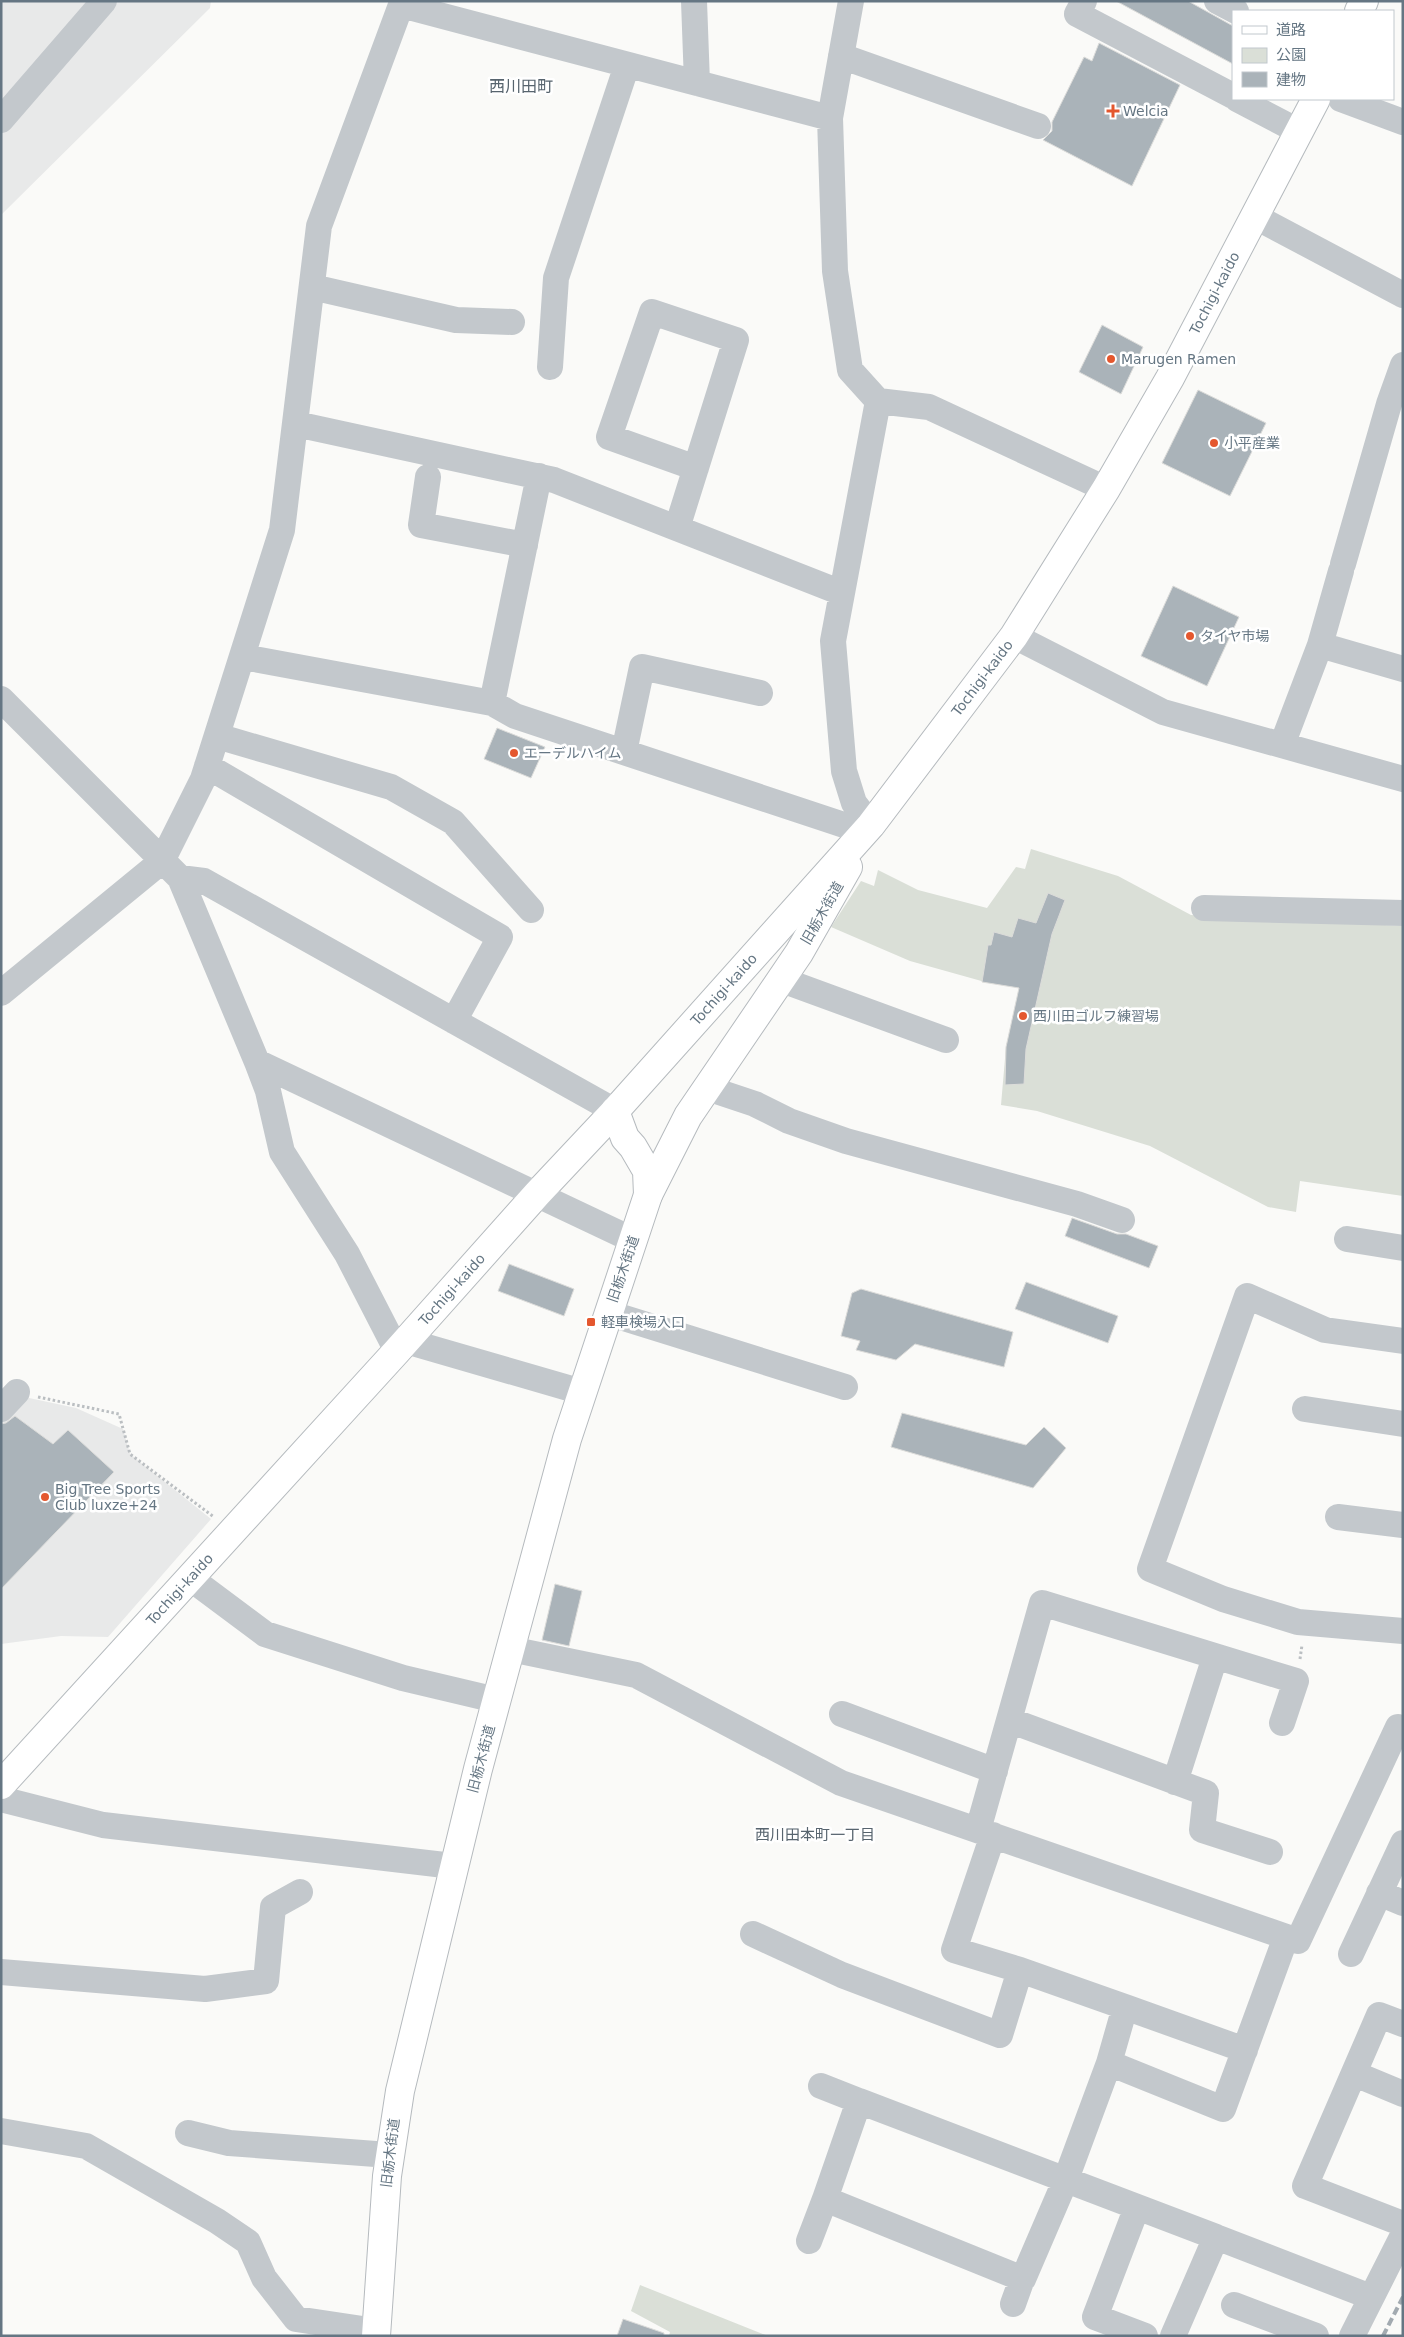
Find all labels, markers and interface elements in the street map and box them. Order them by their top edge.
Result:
legend [1232,10,1394,100]
text: 道路 [1276,21,1306,39]
text: 公園 [1276,46,1306,64]
text: 建物 [1276,71,1306,89]
district label: 西川田町 [489,77,553,96]
place label: Welcia [1123,103,1169,119]
marker: Welcia [1107,105,1119,117]
street label: Tochigi-kaido [1186,249,1243,338]
place label: Marugen Ramen [1121,351,1236,367]
marker: Marugen Ramen [1105,353,1117,365]
place label: 小平産業 [1224,435,1280,451]
marker: 小平産業 [1208,437,1220,449]
place label: タイヤ市場 [1200,628,1270,644]
marker: タイヤ市場 [1184,630,1196,642]
street label: Tochigi-kaido [948,637,1016,720]
place label: エーデルハイム [524,745,621,761]
marker: エーデルハイム [508,747,520,759]
street label: 旧栃木街道 [798,879,846,947]
street label: Tochigi-kaido [687,950,760,1029]
place label: 西川田ゴルフ練習場 [1033,1008,1159,1024]
marker: 西川田ゴルフ練習場 [1017,1010,1029,1022]
street label: 旧栃木街道 [604,1233,642,1305]
street label: Tochigi-kaido [415,1250,488,1329]
place label: 軽車検場入口 [601,1314,685,1330]
marker: 軽車検場入口 [585,1316,597,1328]
place label: Big Tree Sports Club luxze+24 [55,1481,160,1513]
marker: Big Tree Sports Club luxze+24 [39,1491,51,1503]
street label: Tochigi-kaido [142,1550,216,1629]
street label: 旧栃木街道 [464,1723,498,1795]
district label: 西川田本町一丁目 [755,1826,875,1844]
street label: 旧栃木街道 [378,2117,402,2189]

